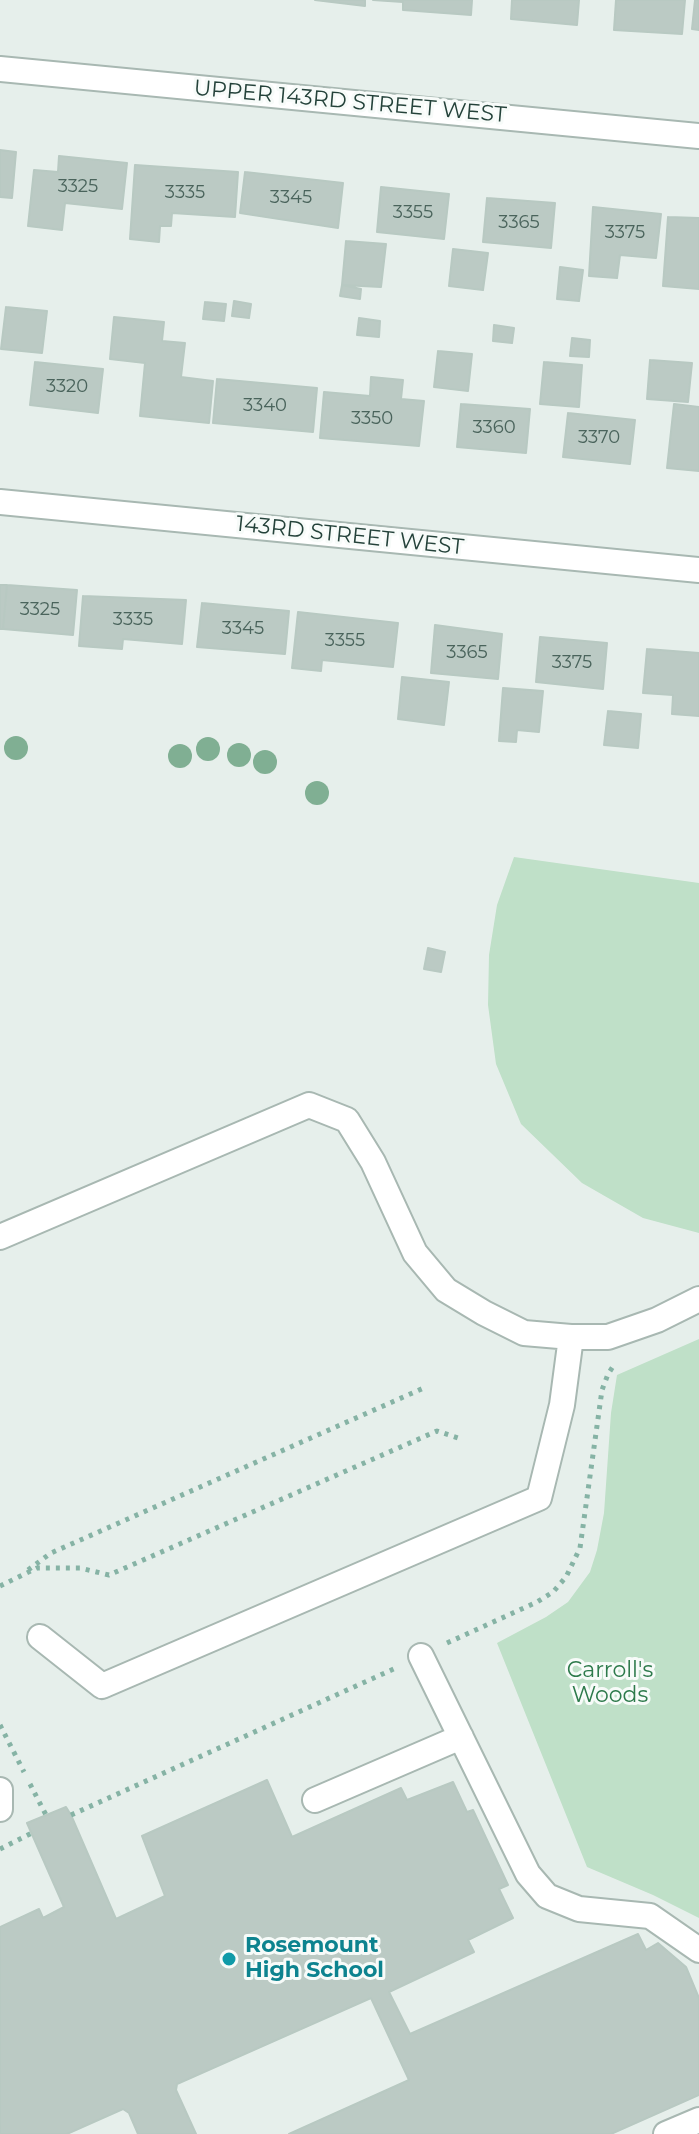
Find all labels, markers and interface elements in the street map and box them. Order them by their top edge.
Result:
street label: UPPER 143RD STREET WEST [193,75,507,129]
house number: 3325 [58,176,98,198]
house number: 3335 [165,182,205,204]
house number: 3345 [270,187,312,209]
house number: 3355 [393,202,433,224]
house number: 3365 [498,212,540,234]
house number: 3375 [605,222,645,244]
house number: 3320 [46,376,88,398]
house number: 3340 [243,395,287,417]
house number: 3350 [351,408,393,430]
house number: 3360 [472,417,516,439]
house number: 3370 [578,427,620,449]
street label: 143RD STREET WEST [235,511,465,561]
house number: 3325 [20,599,60,621]
house number: 3335 [113,609,153,631]
house number: 3345 [222,618,264,640]
house number: 3355 [325,630,365,652]
house number: 3365 [446,642,488,664]
house number: 3375 [552,652,592,674]
park label: Carroll's Woods [567,1658,653,1710]
place label: Rosemount High School [245,1933,384,1984]
marker: Rosemount High School [220,1950,238,1968]

